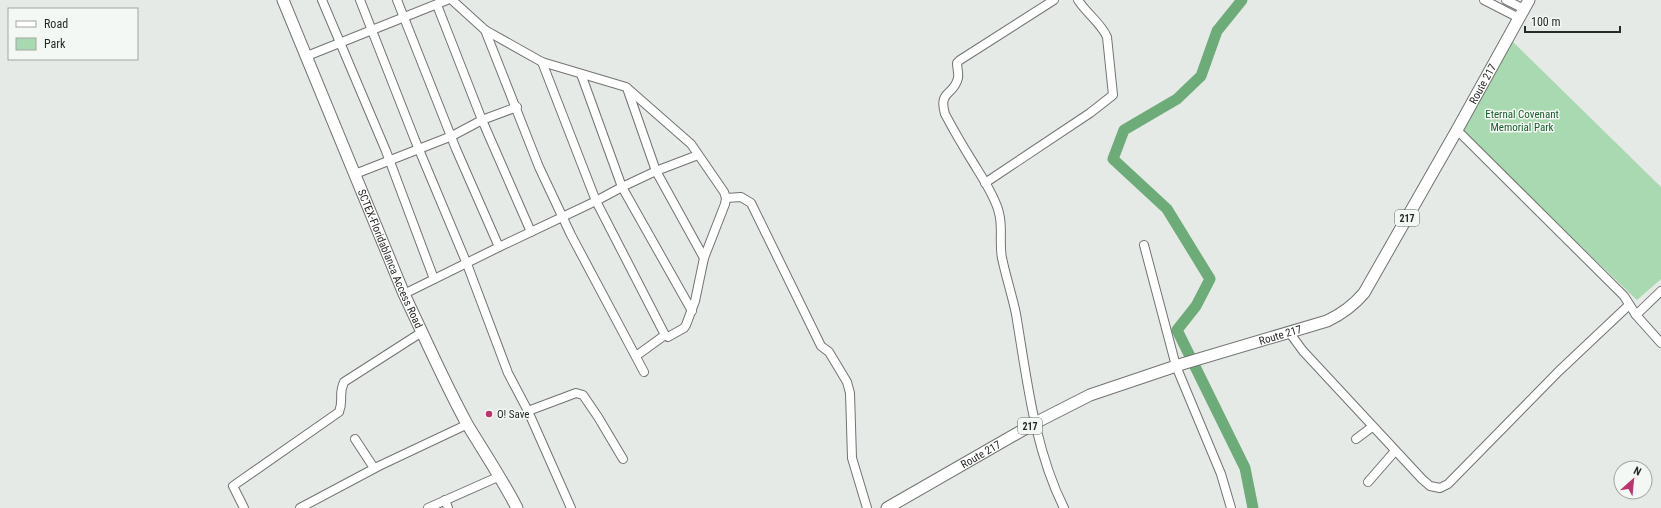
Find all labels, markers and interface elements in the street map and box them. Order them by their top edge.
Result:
legend [8,8,138,60]
scale bar [1525,8,1620,34]
text: 100 m [1531,15,1561,29]
text: Road [44,17,68,31]
text: Park [44,37,66,51]
street label: Route 217 [1467,62,1499,106]
park label: Eternal Covenant Memorial Park [1485,108,1559,134]
street label: SCTEX-Floridablanca Access Road [355,188,425,330]
road number: 217 [1395,210,1419,226]
street label: Route 217 [1258,323,1303,348]
place label: O! Save [497,408,530,421]
marker: O! Save [484,409,494,419]
road number: 217 [1018,418,1042,434]
street label: Route 217 [959,438,1003,471]
north arrow [1613,460,1653,500]
text: N [1631,464,1643,479]

